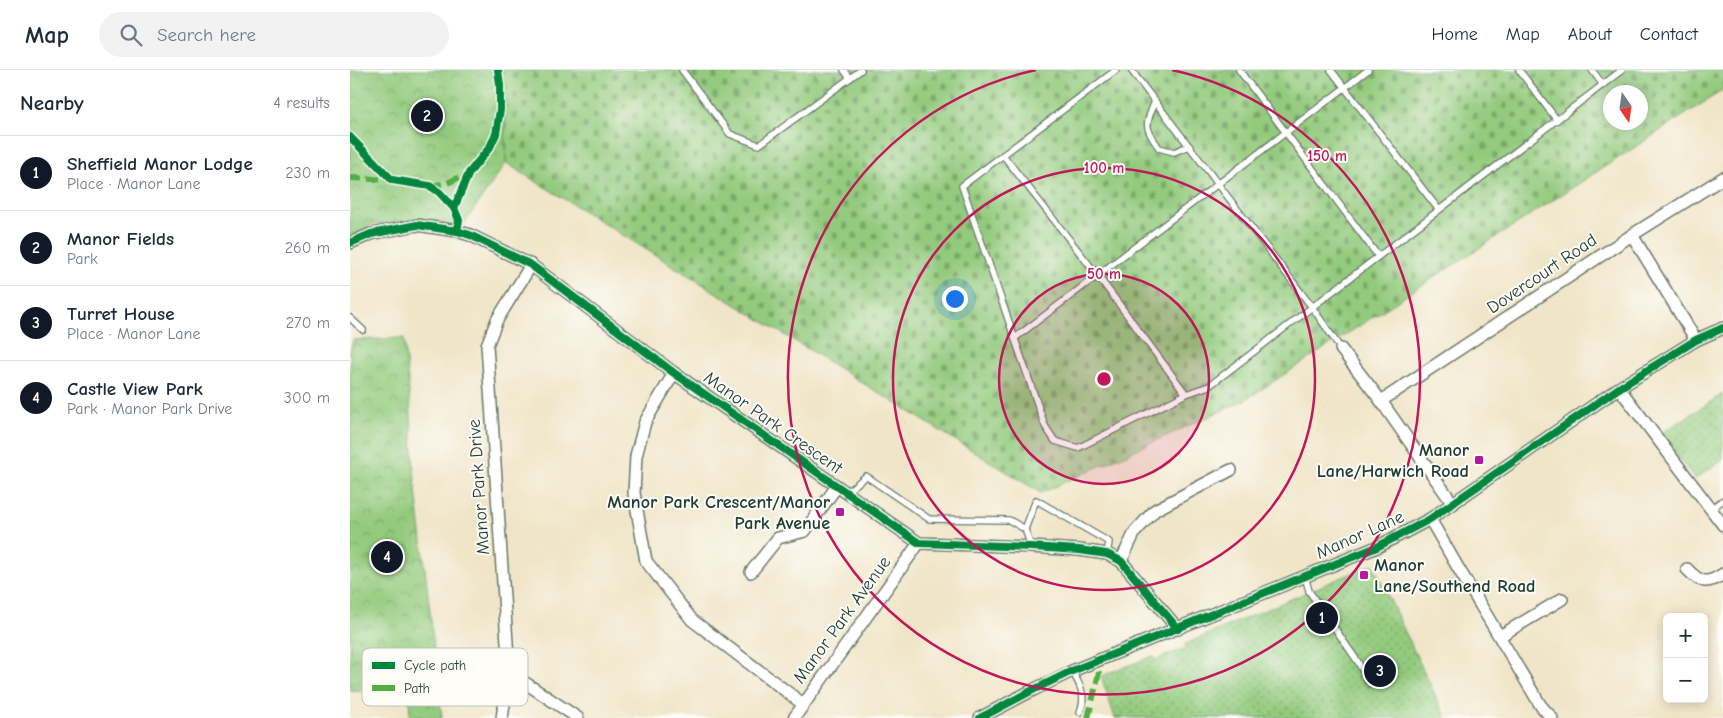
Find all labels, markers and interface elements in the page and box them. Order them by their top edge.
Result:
search box [99,12,449,57]
text: Map [25,21,69,49]
icon: search [117,21,145,49]
text: Search here [157,24,256,46]
text: Home [1431,24,1478,45]
text: Map [1506,24,1540,45]
text: About [1568,24,1612,45]
text: Contact [1640,24,1698,45]
north arrow [1603,85,1648,130]
text: Nearby [20,91,84,115]
text: 4 results [273,94,330,112]
pin: 2 [411,97,443,135]
text: 150 m [1307,147,1347,165]
text: Sheffield Manor Lodge [67,153,253,175]
text: 100 m [1084,159,1124,177]
text: 1 [33,164,39,182]
text: 230 m [285,164,330,182]
text: Place · Manor Lane [67,175,200,193]
text: Manor Fields [67,228,174,250]
street label: Dovercourt Road [1483,230,1601,318]
text: 2 [32,239,40,257]
text: 260 m [285,239,330,257]
text: Park [67,250,98,268]
text: 50 m [1087,265,1121,283]
your location [942,286,968,312]
text: Turret House [67,303,175,325]
text: 3 [32,314,40,332]
text: 270 m [286,314,330,332]
text: Place · Manor Lane [67,325,200,343]
street label: Manor Park Crescent [700,367,847,479]
centre of rings [1095,370,1113,388]
text: Castle View Park [67,378,203,400]
text: 4 [32,389,40,407]
text: 300 m [284,389,330,407]
text: Park · Manor Park Drive [67,400,232,418]
street label: Manor Park Drive [464,418,494,556]
place label: Manor Lane/Harwich Road [1317,440,1470,482]
marker: Manor Lane/Harwich Road [1473,454,1485,466]
place label: Manor Park Crescent/Manor Park Avenue [607,492,831,534]
marker: Manor Park Crescent/Manor Park Avenue [834,506,846,518]
street label: Manor Lane [1313,506,1407,564]
pin: 4 [371,538,403,576]
street label: Manor Park Avenue [789,552,895,688]
place label: Manor Lane/Southend Road [1374,555,1536,597]
marker: Manor Lane/Southend Road [1358,569,1370,581]
pin: 1 [1306,599,1338,637]
map controls [1663,613,1708,703]
button: + [1663,613,1708,658]
legend [362,648,528,706]
pin: 3 [1364,652,1396,690]
text: Cycle path [404,657,466,674]
button: − [1663,658,1708,703]
text: Path [404,680,430,697]

